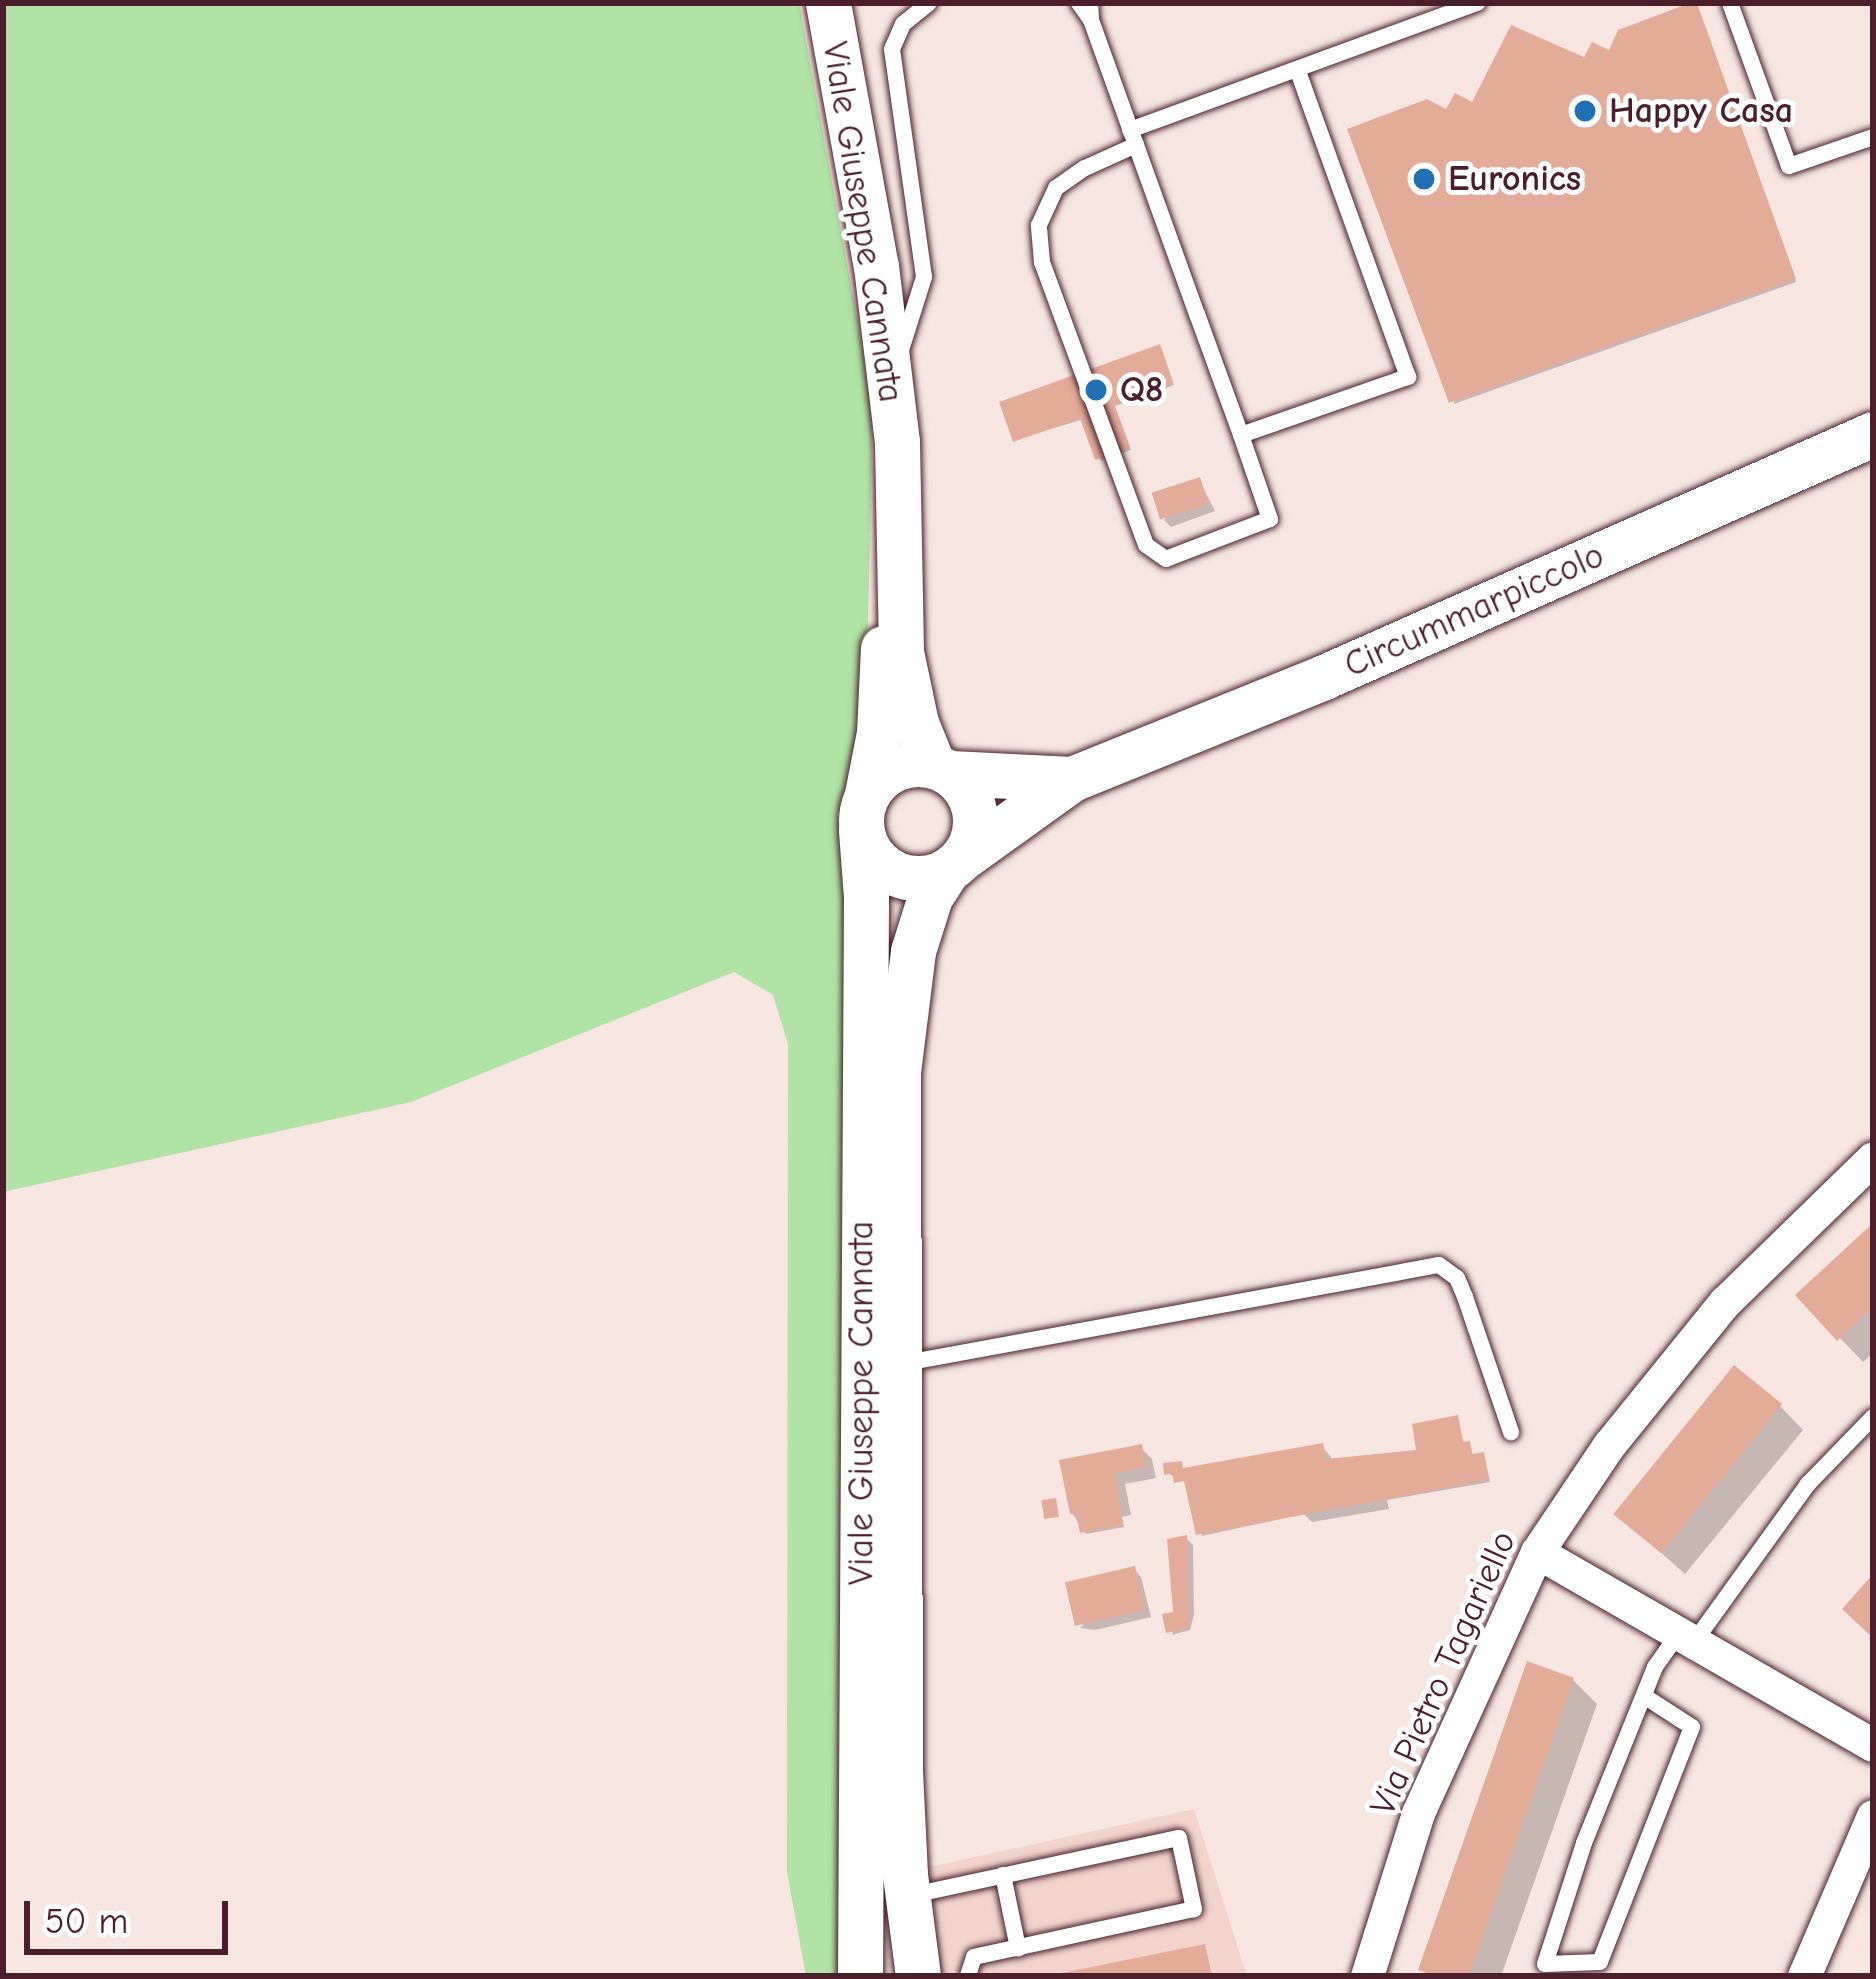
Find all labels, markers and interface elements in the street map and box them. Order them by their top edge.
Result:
street label: Viale Giuseppe Cannata [813,39,913,405]
place label: Happy Casa [1609,89,1793,133]
marker: Happy Casa [1572,98,1598,124]
place label: Euronics [1448,157,1581,201]
marker: Euronics [1411,166,1437,192]
place label: Q8 [1120,368,1163,412]
marker: Q8 [1083,377,1109,403]
street label: Circummarpiccolo [1337,533,1611,687]
street label: Viale Giuseppe Cannata [839,1221,883,1585]
street label: Via Pietro Tagariello [1361,1524,1525,1822]
scale bar [30,1877,234,1951]
text: 50 m [45,1901,128,1942]

